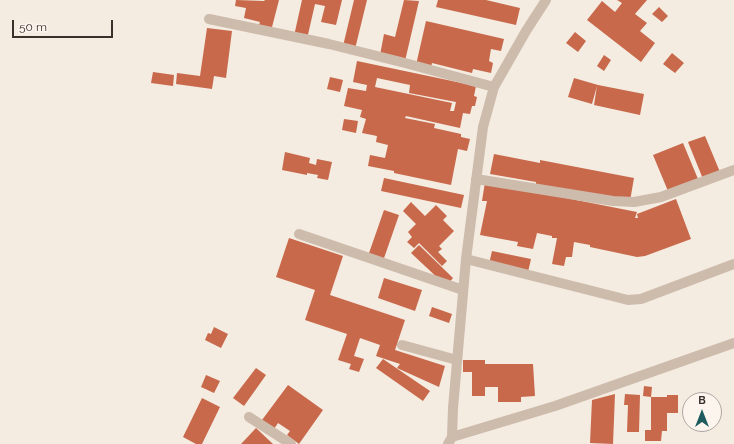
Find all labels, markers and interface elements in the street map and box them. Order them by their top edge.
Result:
scale bar [14,12,115,38]
text: 50 m [19,20,47,34]
north arrow [682,392,722,432]
text: B [698,394,706,407]

